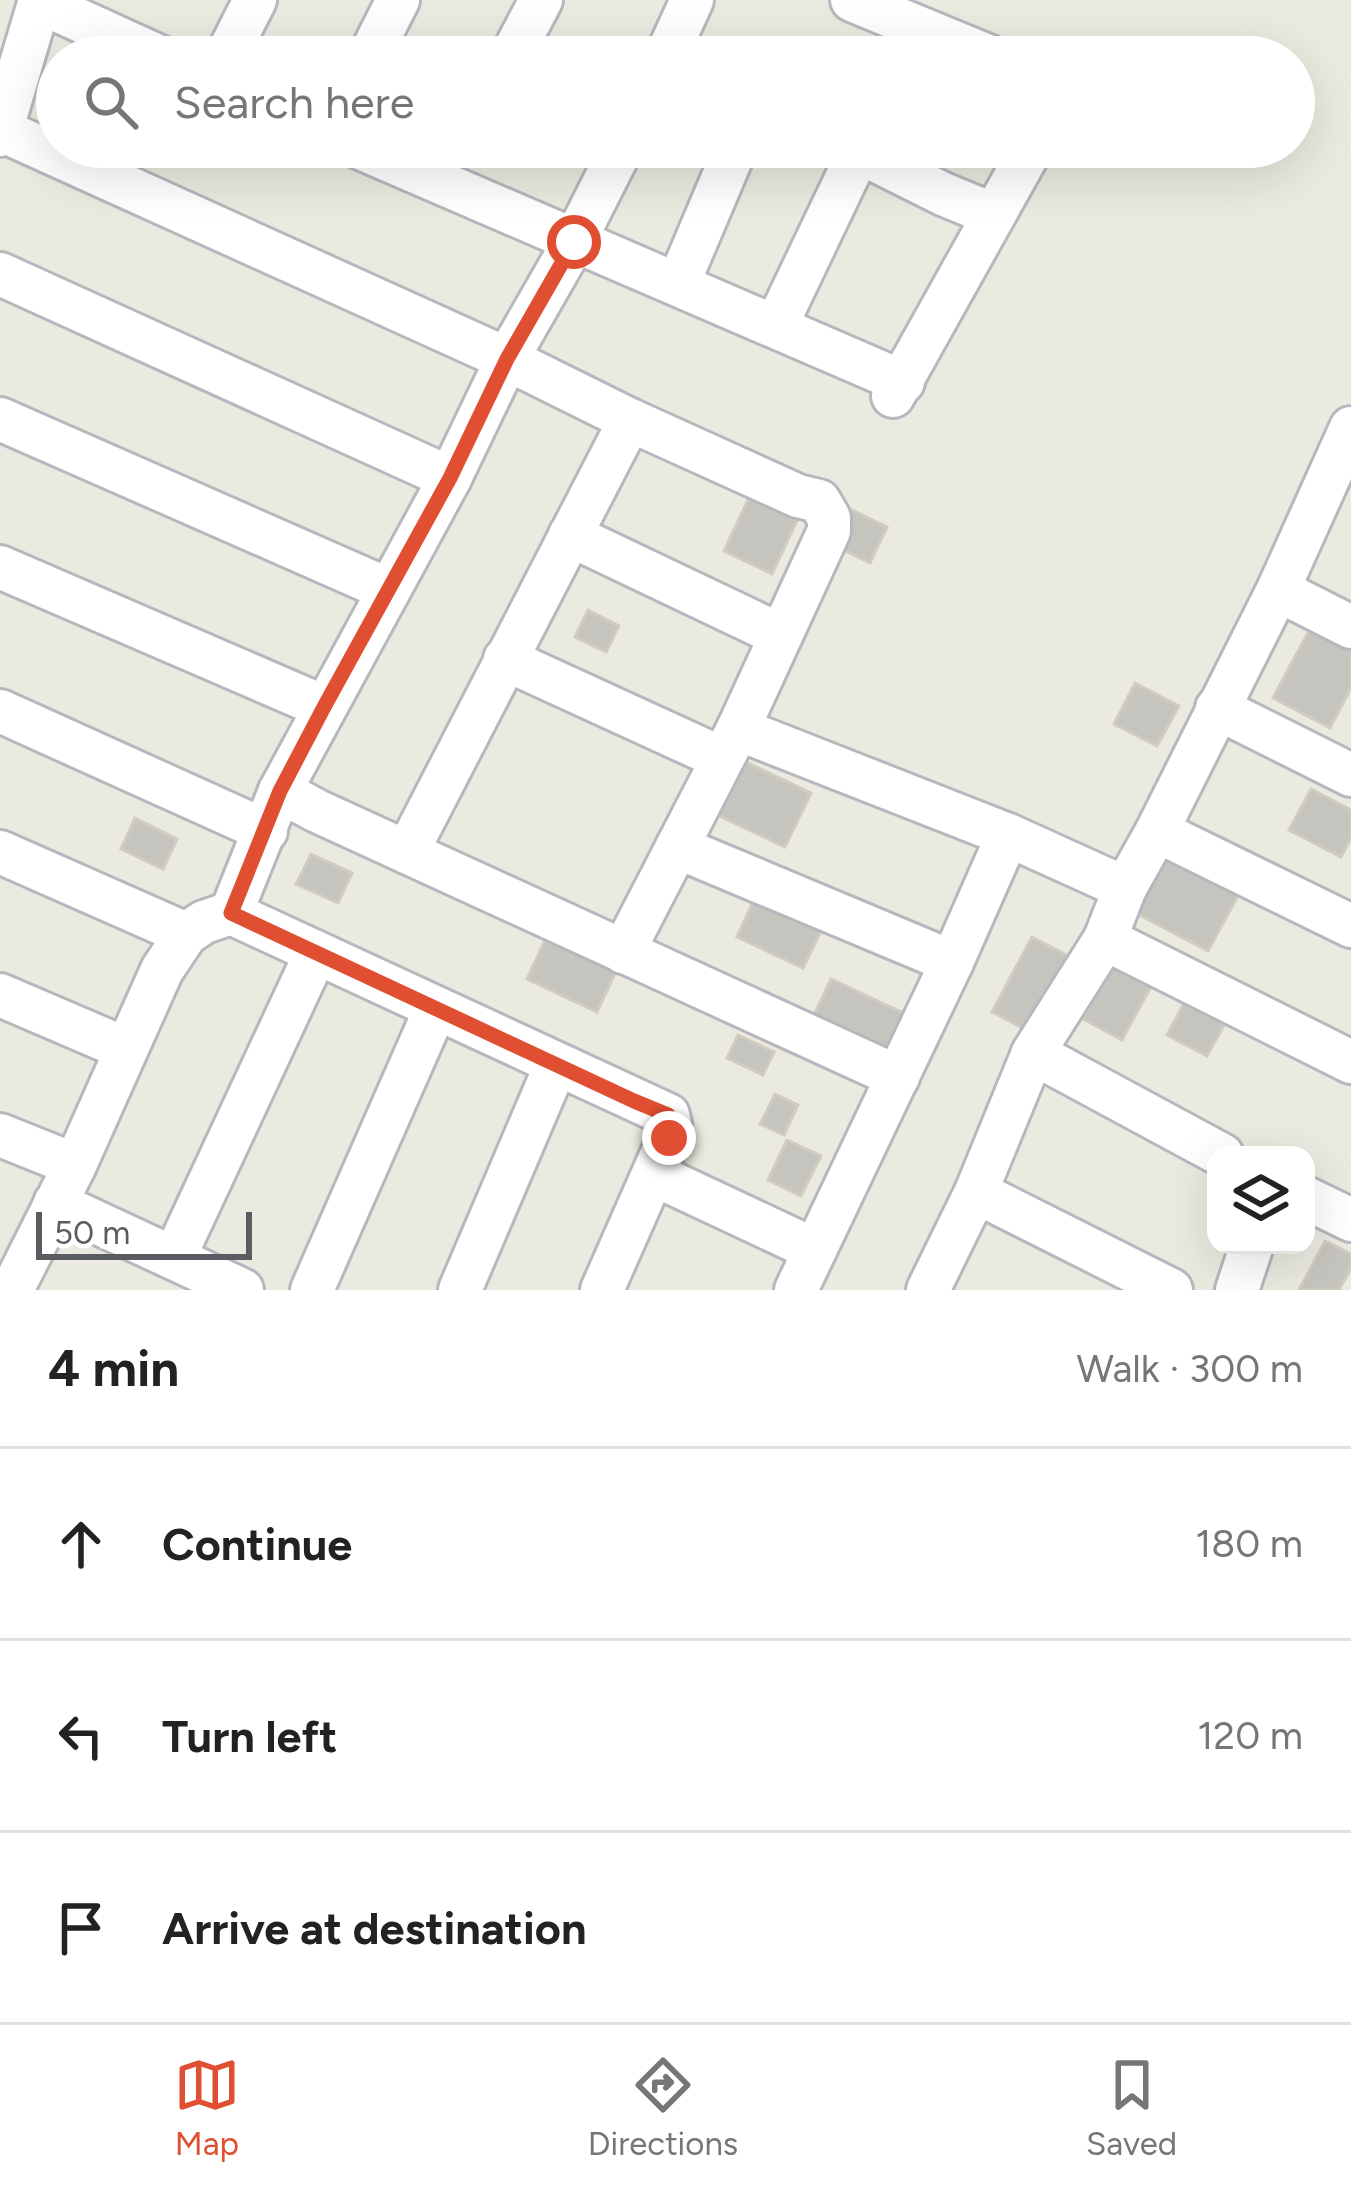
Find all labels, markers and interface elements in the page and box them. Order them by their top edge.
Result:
search box [36,36,1315,168]
icon: search [78,69,144,135]
text: Search here [174,75,414,129]
route start [547,215,601,269]
route end [642,1111,696,1165]
map controls [1207,1146,1315,1254]
button: layers [1207,1146,1315,1254]
scale bar [36,1206,252,1259]
text: 50 m [54,1213,130,1252]
text: 4 min [48,1338,179,1399]
text: Walk · 300 m [1077,1345,1303,1392]
icon: ahead [48,1511,114,1577]
text: Continue [162,1517,352,1571]
text: 180 m [1195,1520,1303,1567]
icon: left [48,1703,114,1769]
text: Turn left [162,1709,337,1763]
text: 120 m [1197,1712,1303,1759]
icon: arrive [48,1895,114,1961]
text: Arrive at destination [162,1901,586,1955]
tab: Map [174,2052,240,2163]
tab: Directions [588,2052,738,2163]
tab: Saved [1086,2052,1177,2163]

